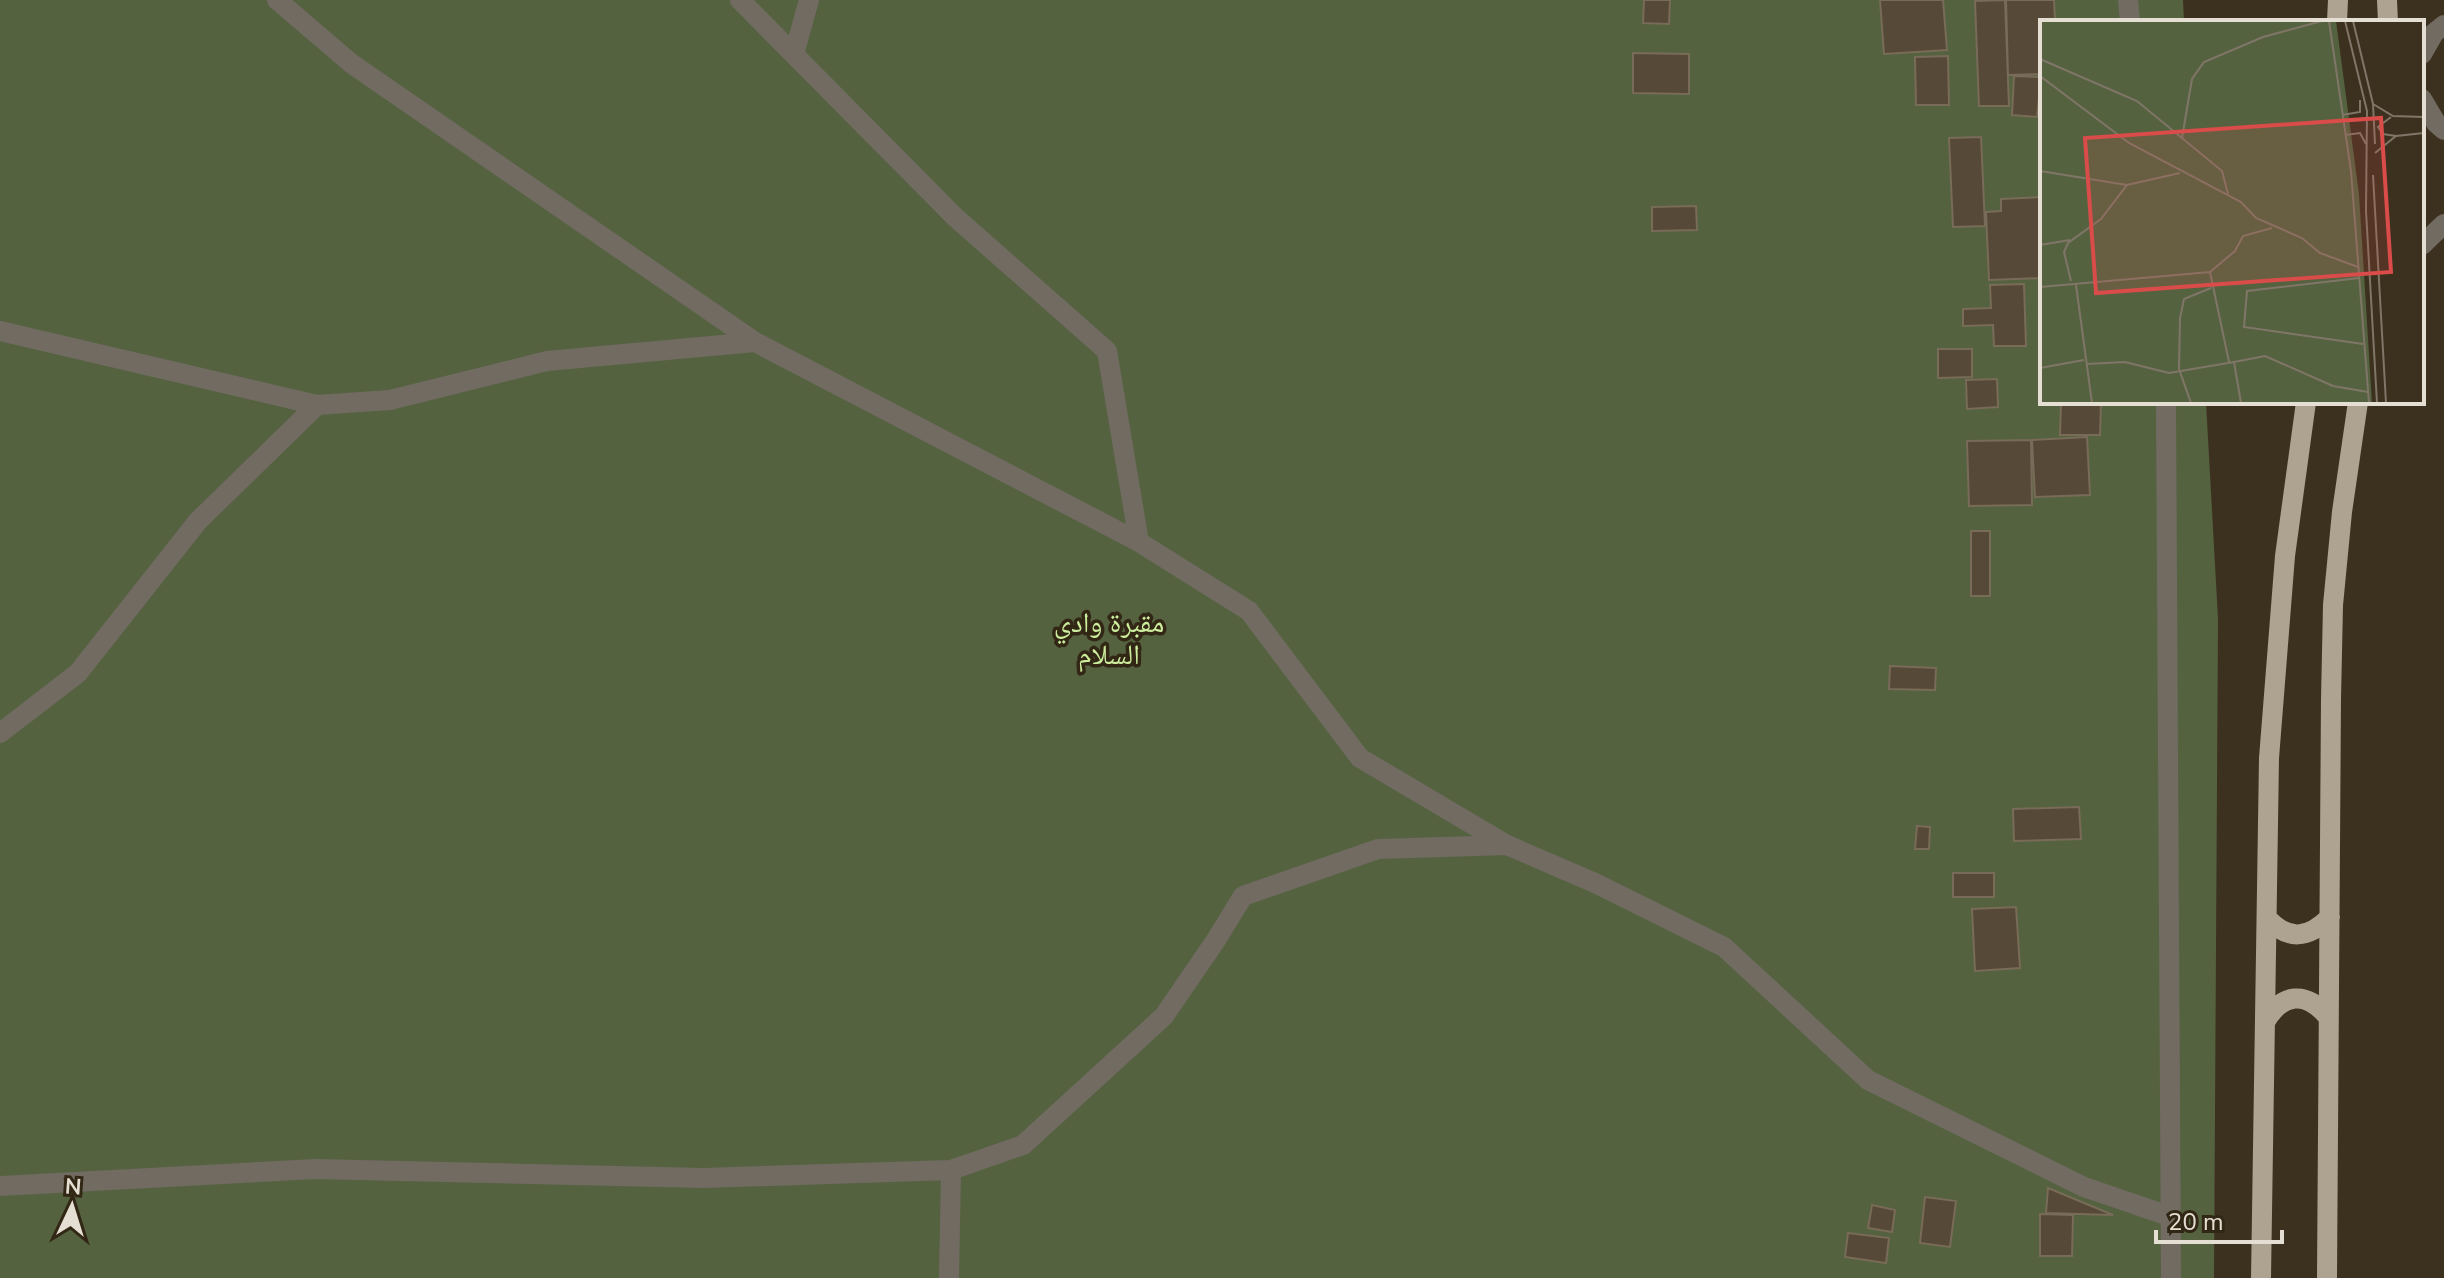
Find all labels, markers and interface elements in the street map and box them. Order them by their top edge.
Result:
inset map [2040,20,2424,404]
park label: مقبرة وادي السلام [1054,604,1164,674]
north arrow [32,1166,112,1246]
text: N [64,1172,83,1203]
scale bar [2156,1194,2282,1244]
text: 20 m [2168,1206,2224,1238]

